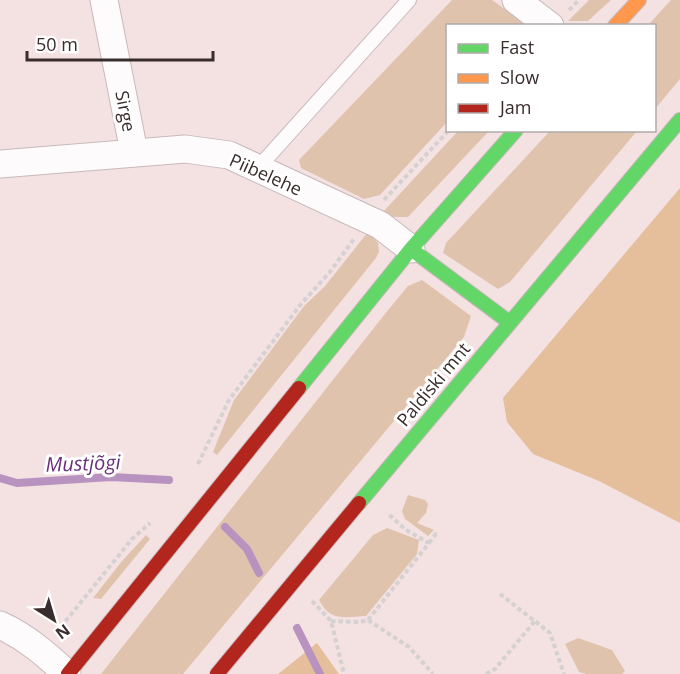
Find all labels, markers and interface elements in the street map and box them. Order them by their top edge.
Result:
scale bar [27,24,213,62]
legend [446,24,656,132]
text: 50 m [36,32,78,56]
text: Fast [500,35,534,59]
text: Slow [500,65,539,89]
street label: Sirge [110,88,142,134]
text: Jam [498,95,532,119]
street label: Piibelehe [226,147,306,201]
street label: Paldiski mnt [391,337,475,431]
water label: Mustjõgi [45,448,122,478]
north arrow [24,590,84,650]
text: N [51,619,75,645]

